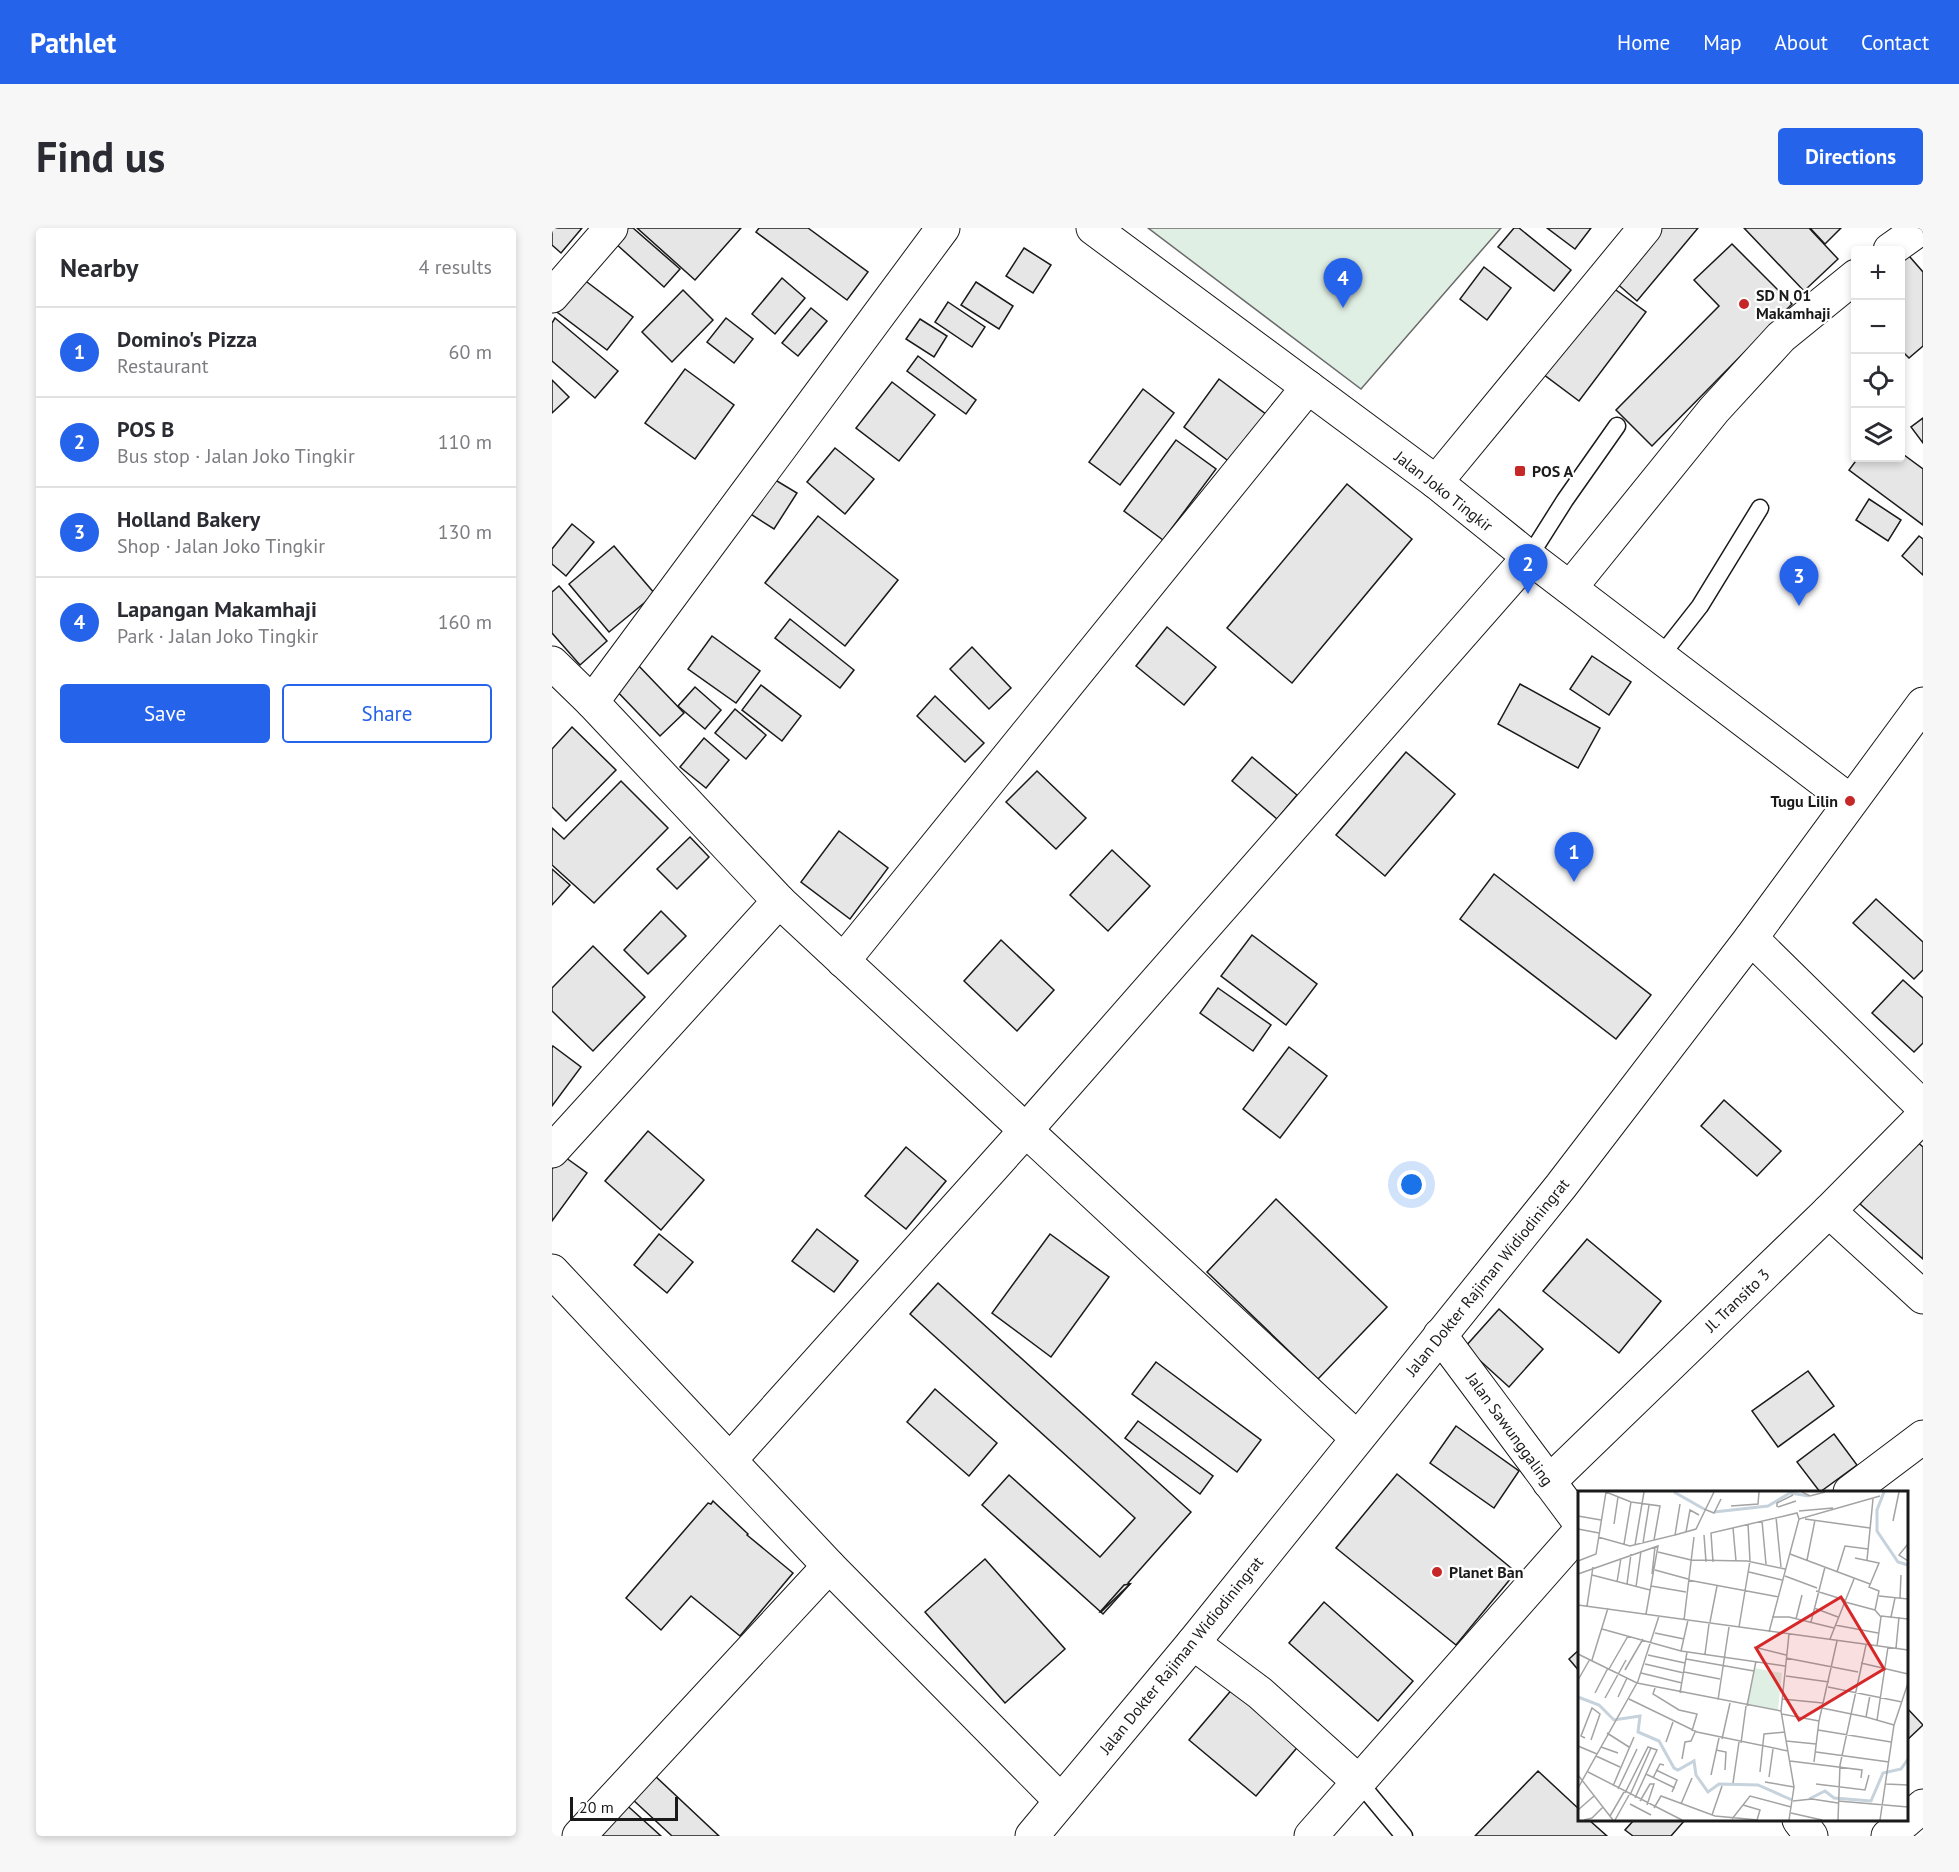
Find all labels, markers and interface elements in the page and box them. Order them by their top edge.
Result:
text: Pathlet [30,24,116,61]
text: Home [1617,29,1670,56]
text: Map [1703,29,1742,56]
text: About [1775,29,1828,56]
text: Contact [1861,29,1929,56]
button: Directions [1778,128,1923,185]
text: Find us [36,129,165,184]
map controls [1851,246,1905,462]
button: + [1851,246,1905,300]
text: Nearby [60,251,138,284]
text: 4 results [419,254,492,280]
pin: 4 [1324,259,1362,308]
place label: SD N 01 Makamhaji [1756,285,1831,323]
marker: SD N 01 Makamhaji [1737,297,1751,311]
button: − [1851,300,1905,354]
text: Domino's Pizza [117,325,257,353]
text: 1 [74,339,85,365]
text: 60 m [449,339,492,365]
text: Restaurant [117,353,208,379]
button: locate [1851,354,1905,408]
button: layers [1851,408,1905,462]
text: POS B [117,415,174,443]
text: 2 [74,429,85,455]
text: 110 m [438,429,492,455]
text: Bus stop · Jalan Joko Tingkir [117,443,355,469]
street label: Jalan Joko Tingkir [1390,446,1498,536]
place label: POS A [1532,461,1574,481]
marker: POS A [1513,464,1527,478]
text: Holland Bakery [117,505,260,533]
text: 3 [74,519,85,545]
text: 130 m [438,519,492,545]
text: Shop · Jalan Joko Tingkir [117,533,325,559]
pin: 2 [1508,544,1548,594]
pin: 3 [1780,556,1818,606]
text: Lapangan Makamhaji [117,595,317,623]
text: 4 [74,609,85,635]
text: 160 m [438,609,492,635]
text: Park · Jalan Joko Tingkir [117,623,318,649]
button: Save [60,684,270,743]
button: Share [282,684,492,743]
place label: Tugu Lilin [1770,791,1838,811]
marker: Tugu Lilin [1843,794,1857,808]
pin: 1 [1554,832,1594,882]
your location [1397,1170,1426,1199]
street label: Jalan Dokter Rajiman Widiodiningrat [1400,1174,1573,1381]
street label: Jl. Transito 3 [1700,1264,1774,1337]
street label: Jalan Sawunggaling [1462,1368,1558,1490]
inset map [1578,1491,1908,1821]
street label: Jalan Dokter Rajiman Widiodiningrat [1094,1552,1267,1759]
place label: Planet Ban [1449,1562,1523,1582]
marker: Planet Ban [1430,1565,1444,1579]
scale bar [570,1794,678,1822]
text: 20 m [579,1797,614,1817]

